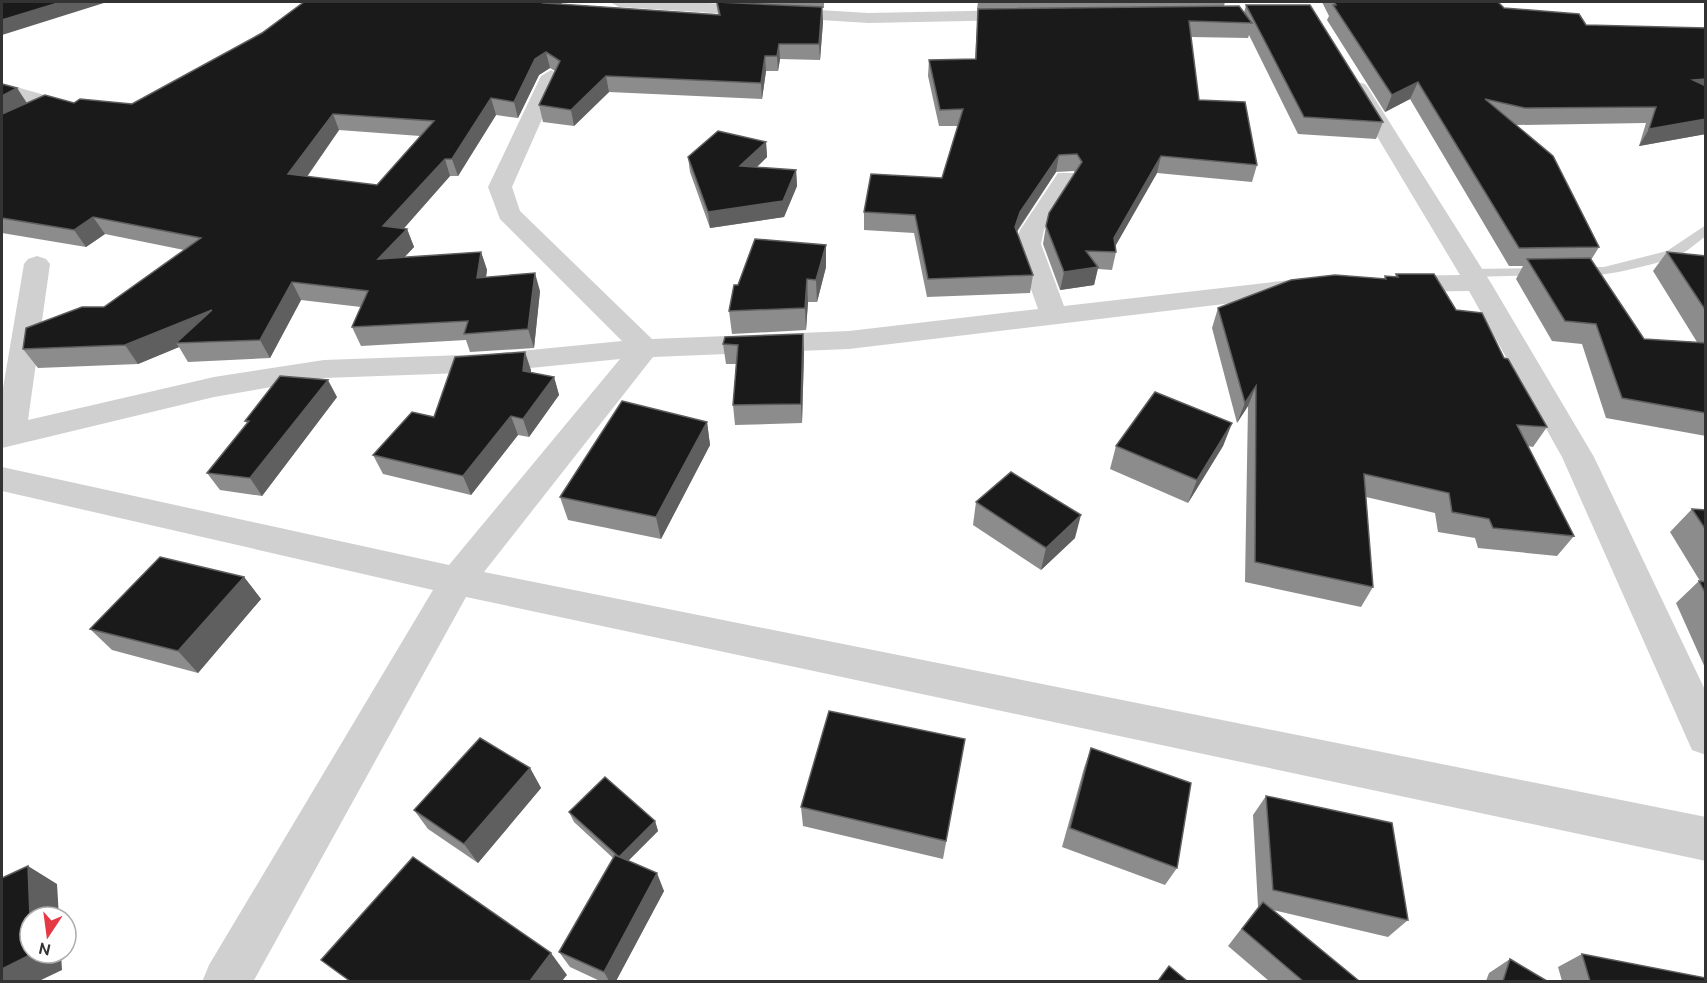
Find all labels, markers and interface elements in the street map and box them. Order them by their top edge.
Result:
north arrow [18,905,78,965]
text: N [37,940,52,960]

